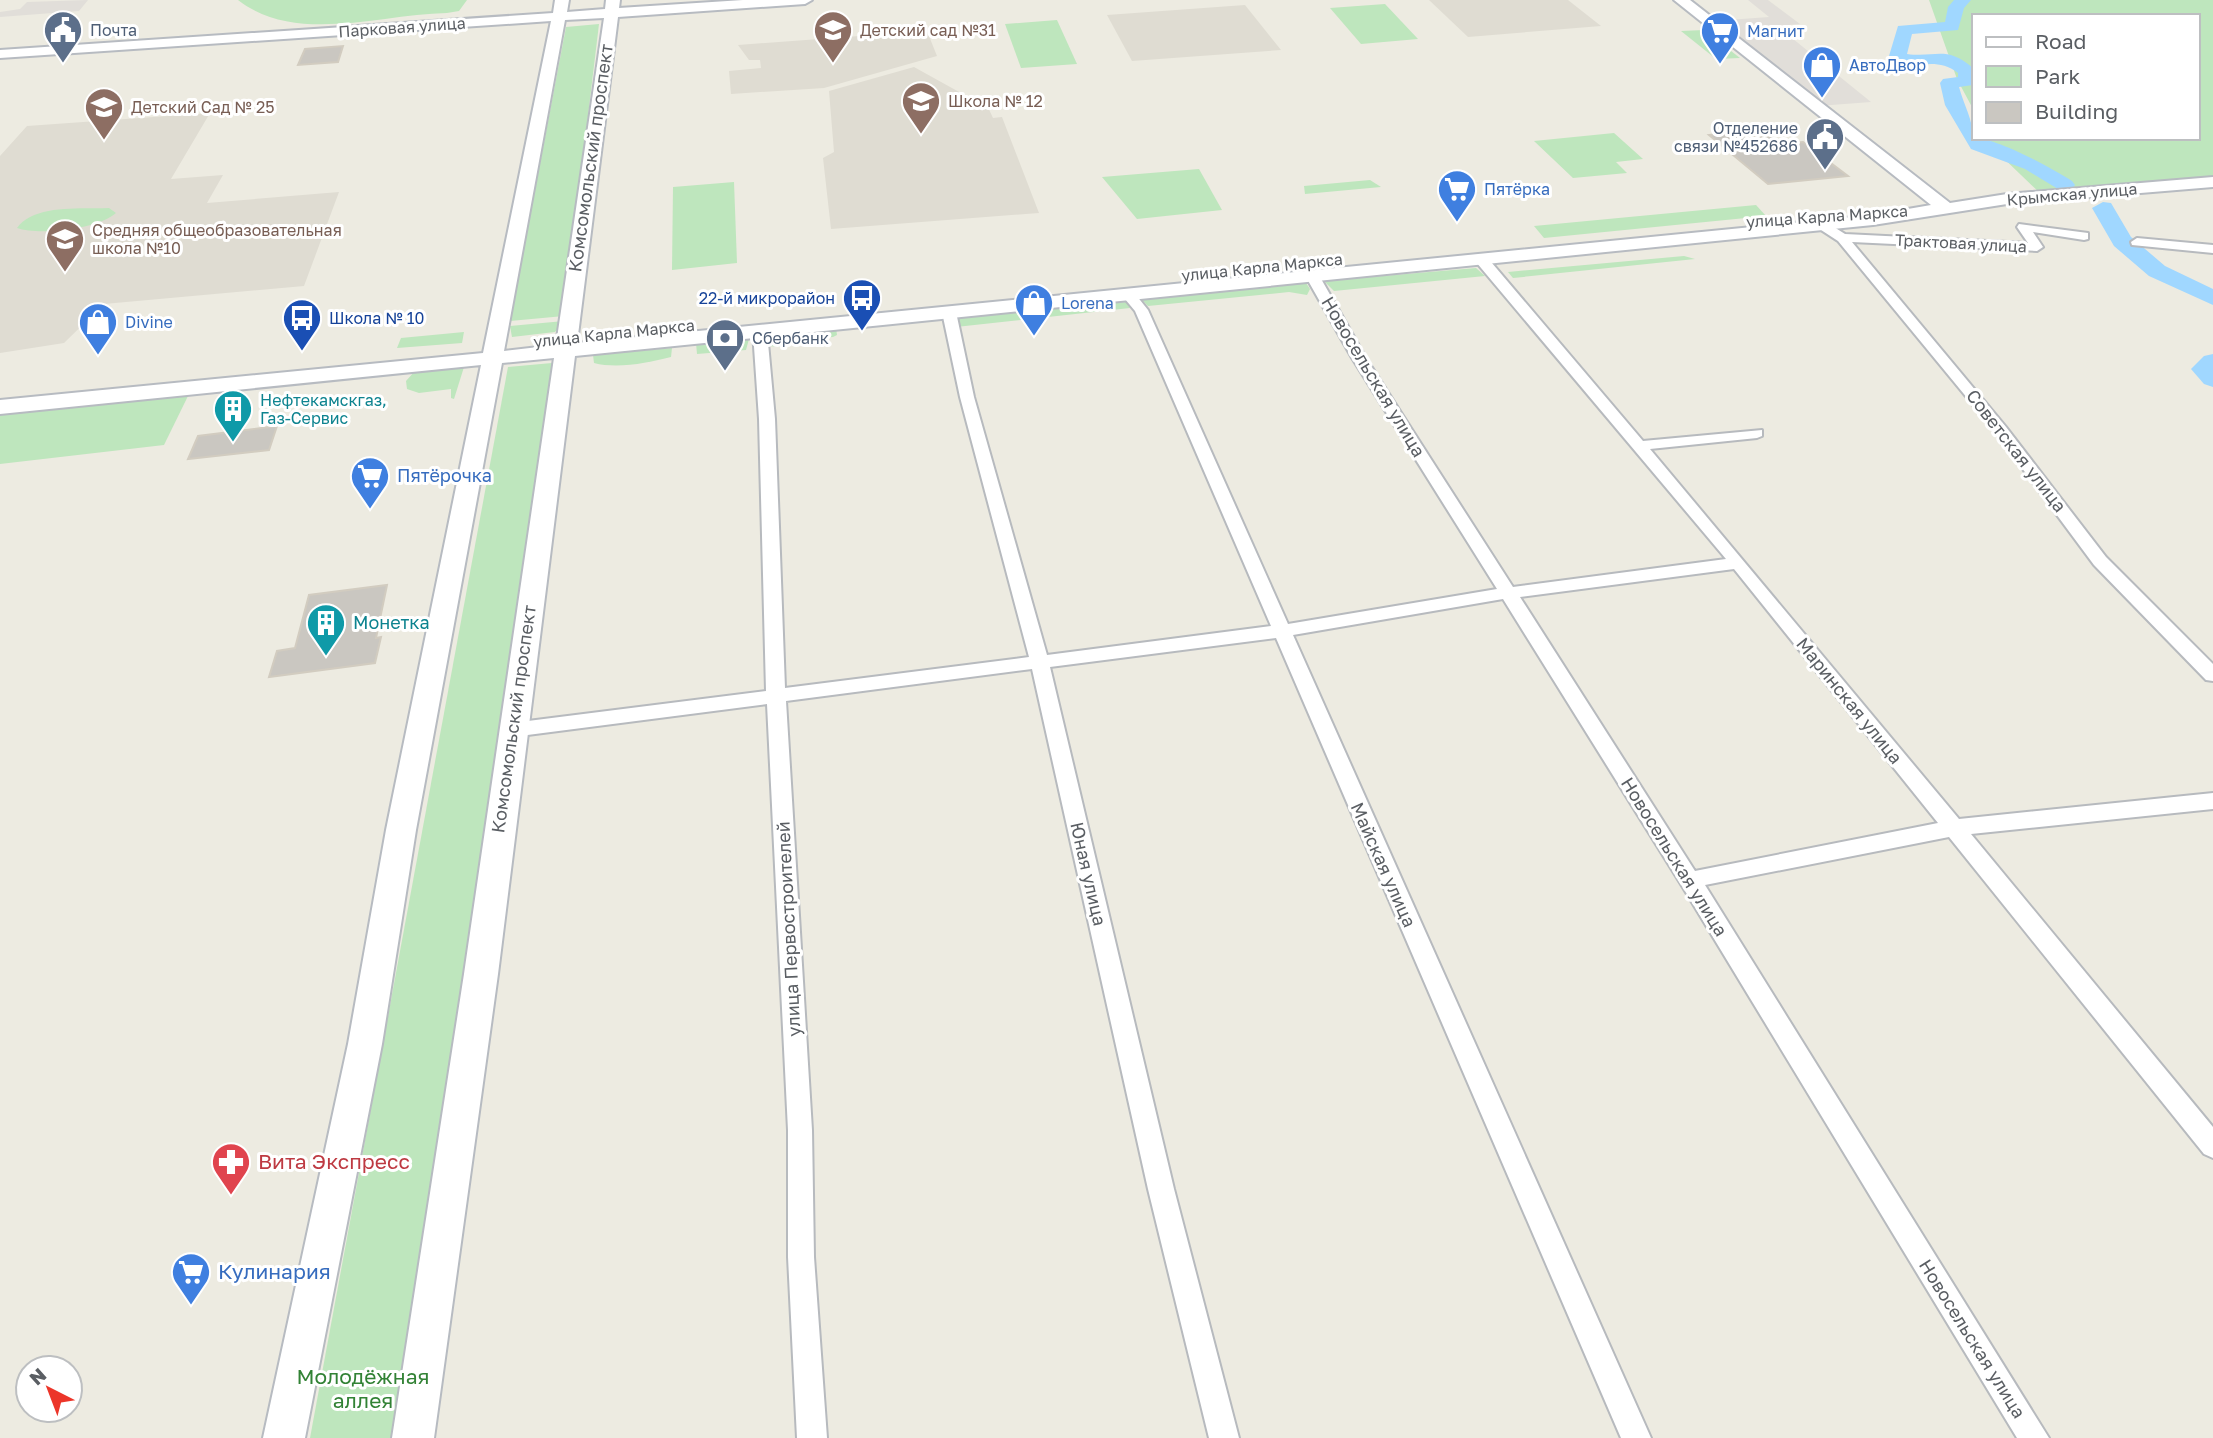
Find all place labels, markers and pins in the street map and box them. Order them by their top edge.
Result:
public building icon: Почта [42,9,84,64]
school or university icon: Детский сад №31 [812,9,854,64]
supermarket icon: Магнит [1699,10,1741,65]
place label: Почта [90,20,137,40]
place label: Детский сад №31 [860,20,996,40]
place label: Магнит [1747,21,1805,41]
shop icon: АвтоДвор [1801,44,1843,99]
place label: АвтоДвор [1849,55,1926,75]
school or university icon: Школа № 12 [900,80,942,135]
school or university icon: Детский Сад № 25 [83,86,125,141]
place label: Школа № 12 [948,91,1043,111]
place label: Детский Сад № 25 [131,97,274,117]
public building icon: Отделение связи №452686 [1804,116,1846,171]
place label: Отделение связи №452686 [1674,118,1798,156]
supermarket icon: Пятёрка [1436,168,1478,223]
place label: Пятёрка [1484,179,1550,199]
school or university icon: Средняя общеобразовательная школа №10 [44,218,86,273]
place label: Средняя общеобразовательная школа №10 [92,220,342,258]
bus stop icon: 22-й микрорайон [841,277,883,332]
shop icon: Lorena [1013,282,1055,337]
place label: 22-й микрорайон [699,288,835,308]
place label: Lorena [1061,293,1114,313]
bus stop icon: Школа № 10 [281,297,323,352]
shop icon: Divine [77,301,119,356]
place label: Школа № 10 [329,308,424,328]
place label: Divine [125,312,173,332]
bank icon: Сбербанк [704,317,746,372]
place label: Сбербанк [752,328,829,348]
building icon: Нефтекамскгаз, Газ-Сервис [212,388,254,443]
place label: Нефтекамскгаз, Газ-Сервис [260,390,387,428]
supermarket icon: Пятёрочка [349,455,391,510]
place label: Пятёрочка [397,464,492,486]
building icon: Монетка [305,602,347,657]
place label: Монетка [353,611,430,633]
pharmacy icon: Вита Экспресс [210,1141,252,1196]
place label: Вита Экспресс [258,1148,410,1174]
supermarket icon: Кулинария [170,1251,212,1306]
place label: Кулинария [218,1258,331,1284]

